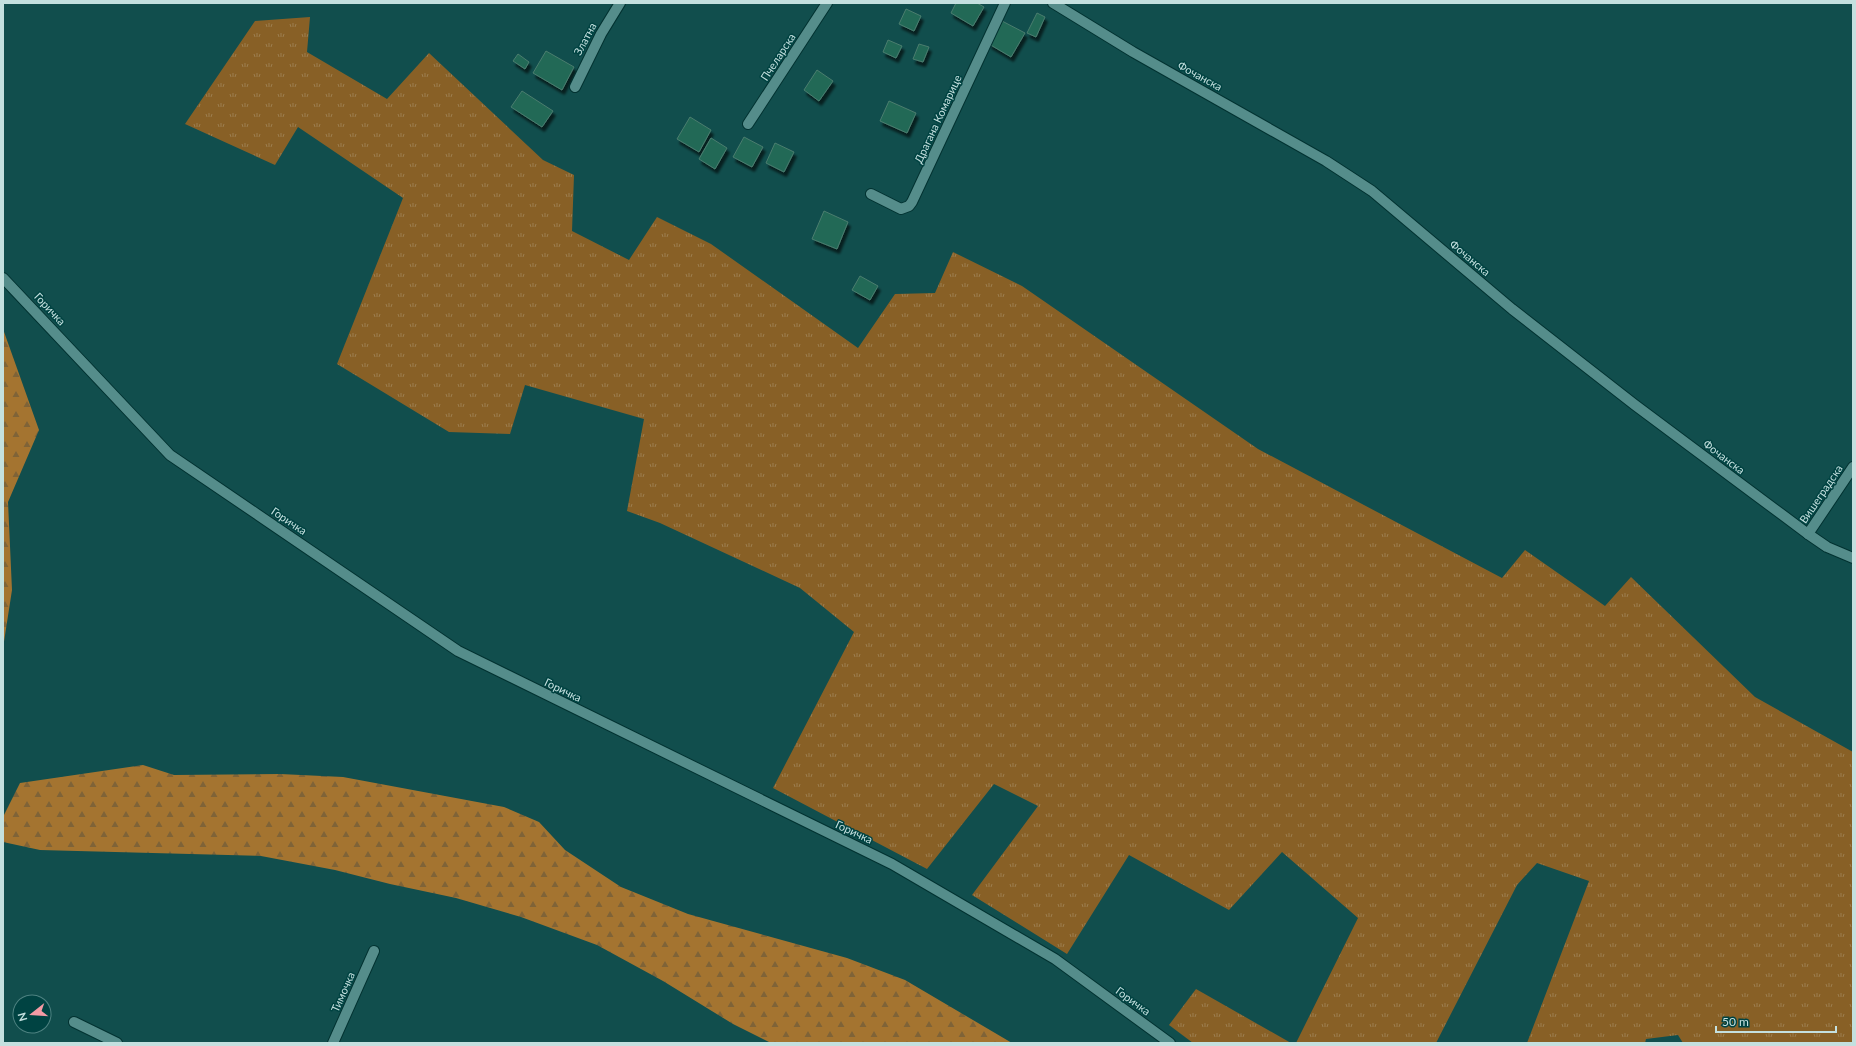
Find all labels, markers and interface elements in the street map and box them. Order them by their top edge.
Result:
street label: Златна [571,20,599,57]
street label: Пчеларска [757,31,798,83]
street label: Фочанска [1176,58,1225,93]
street label: Драгана Комарице [911,72,964,165]
street label: Фочанска [1448,237,1493,278]
street label: Горичка [32,290,69,328]
street label: Фочанска [1701,437,1748,476]
street label: Вишеградска [1796,462,1845,525]
street label: Горичка [269,504,309,537]
street label: Горичка [543,675,584,704]
street label: Горичка [834,817,875,846]
street label: Тимочка [328,970,357,1014]
street label: Горичка [1113,984,1153,1017]
north arrow [12,994,52,1034]
scale bar [1716,1008,1836,1034]
text: N [15,1011,29,1023]
text: 50 m [1722,1014,1749,1029]

